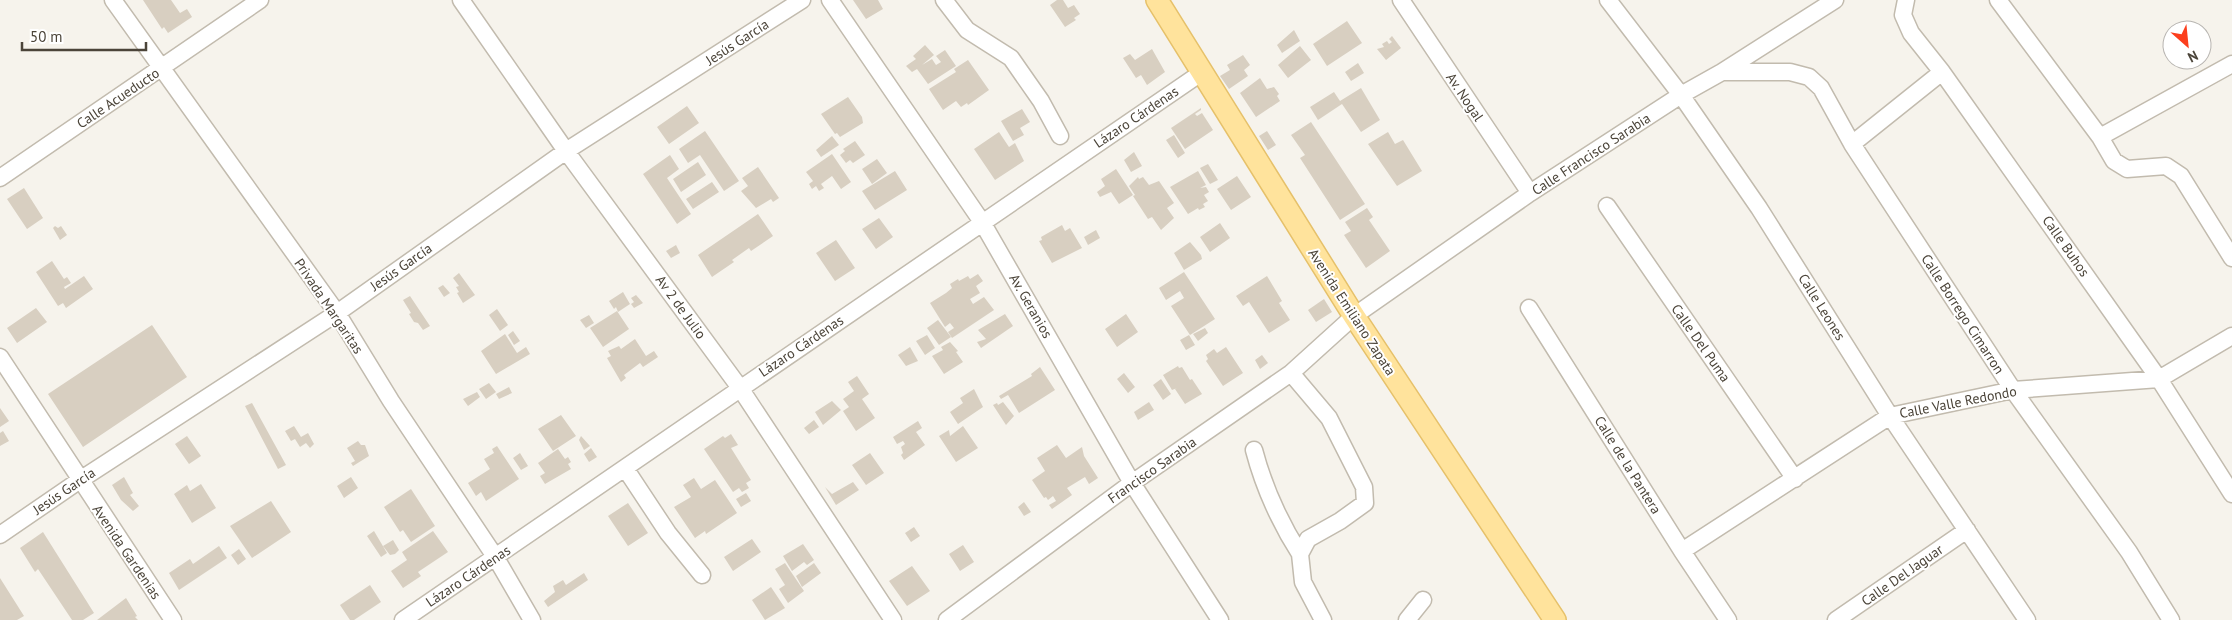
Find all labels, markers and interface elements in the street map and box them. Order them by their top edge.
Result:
street label: Jesús García [701,15,772,70]
scale bar [22,20,146,52]
north arrow [2162,20,2212,70]
text: 50 m [30,27,63,46]
text: N [2185,46,2201,67]
street label: Calle Acueducto [73,64,163,132]
street label: Av. Nogal [1442,69,1488,125]
street label: Lázaro Cárdenas [1090,82,1182,152]
street label: Calle Francisco Sarabia [1528,109,1654,199]
street label: Calle Buhos [2038,212,2094,280]
street label: Jesús García [366,239,436,295]
street label: Avenida Emiliano Zapata [1304,245,1400,379]
street label: Calle Borrego Cimarron [1917,251,2009,377]
street label: Privada Margaritas [290,255,368,357]
street label: Calle Leones [1794,270,1850,344]
street label: Av. Geranios [1005,271,1057,341]
street label: Av 2 de Julio [652,272,710,342]
street label: Calle Del Puma [1668,301,1735,385]
street label: Lázaro Cárdenas [755,311,847,381]
street label: Calle Valle Redondo [1898,382,2018,422]
street label: Calle de la Pantera [1591,413,1665,517]
street label: Francisco Sarabia [1104,433,1200,507]
street label: Jesús García [28,464,99,519]
street label: Avenida Gardenias [89,501,165,603]
street label: Calle Del Jaguar [1858,540,1947,610]
street label: Lázaro Cárdenas [422,541,514,611]

